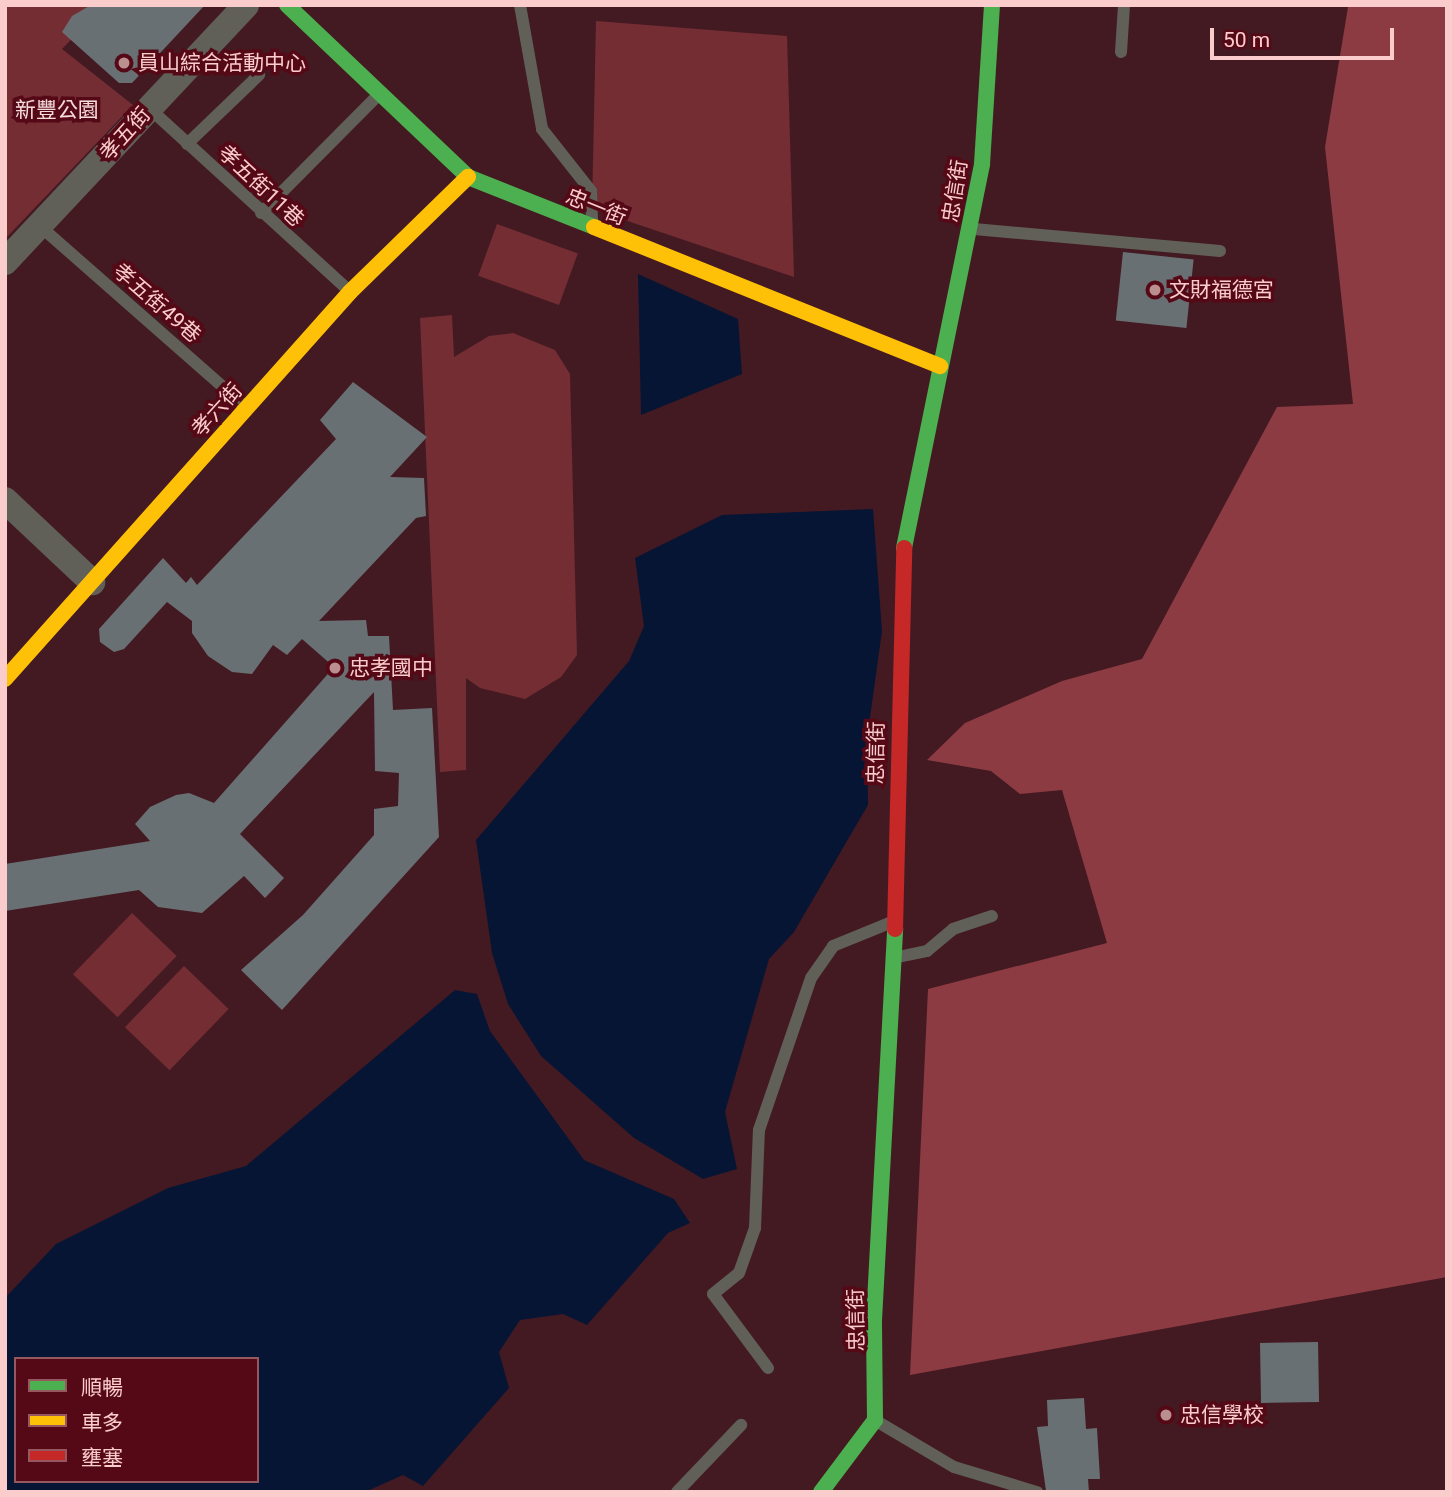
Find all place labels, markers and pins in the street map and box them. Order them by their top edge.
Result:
place label: 員山綜合活動中心 [138,50,306,76]
marker: 員山綜合活動中心 [116,55,132,71]
place label: 文財福德宮 [1169,277,1274,303]
marker: 文財福德宮 [1147,282,1163,298]
place label: 忠孝國中 [349,655,433,681]
marker: 忠孝國中 [327,660,343,676]
place label: 忠信學校 [1180,1402,1264,1428]
marker: 忠信學校 [1158,1407,1174,1423]

